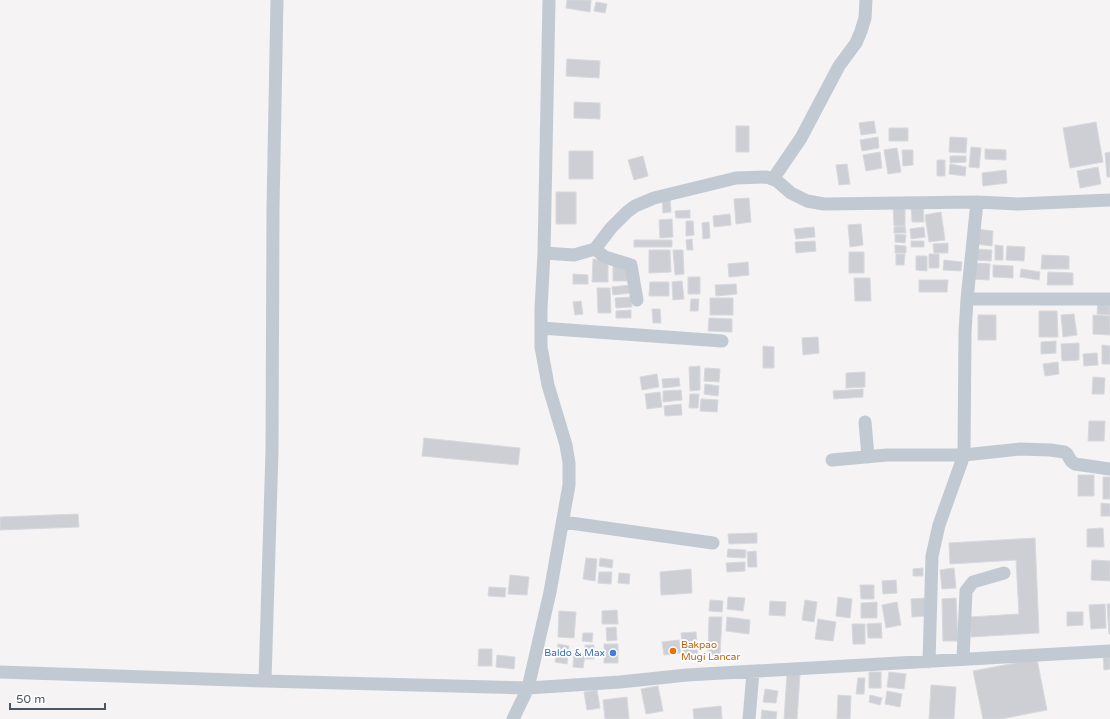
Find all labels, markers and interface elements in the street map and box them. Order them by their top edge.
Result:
place label: Bakpao Mugi Lancar [681,639,740,663]
marker: Bakpao Mugi Lancar [668,646,678,656]
place label: Baldo & Max [544,647,605,659]
marker: Baldo & Max [608,648,618,658]
scale bar [10,685,105,711]
text: 50 m [16,692,45,706]

